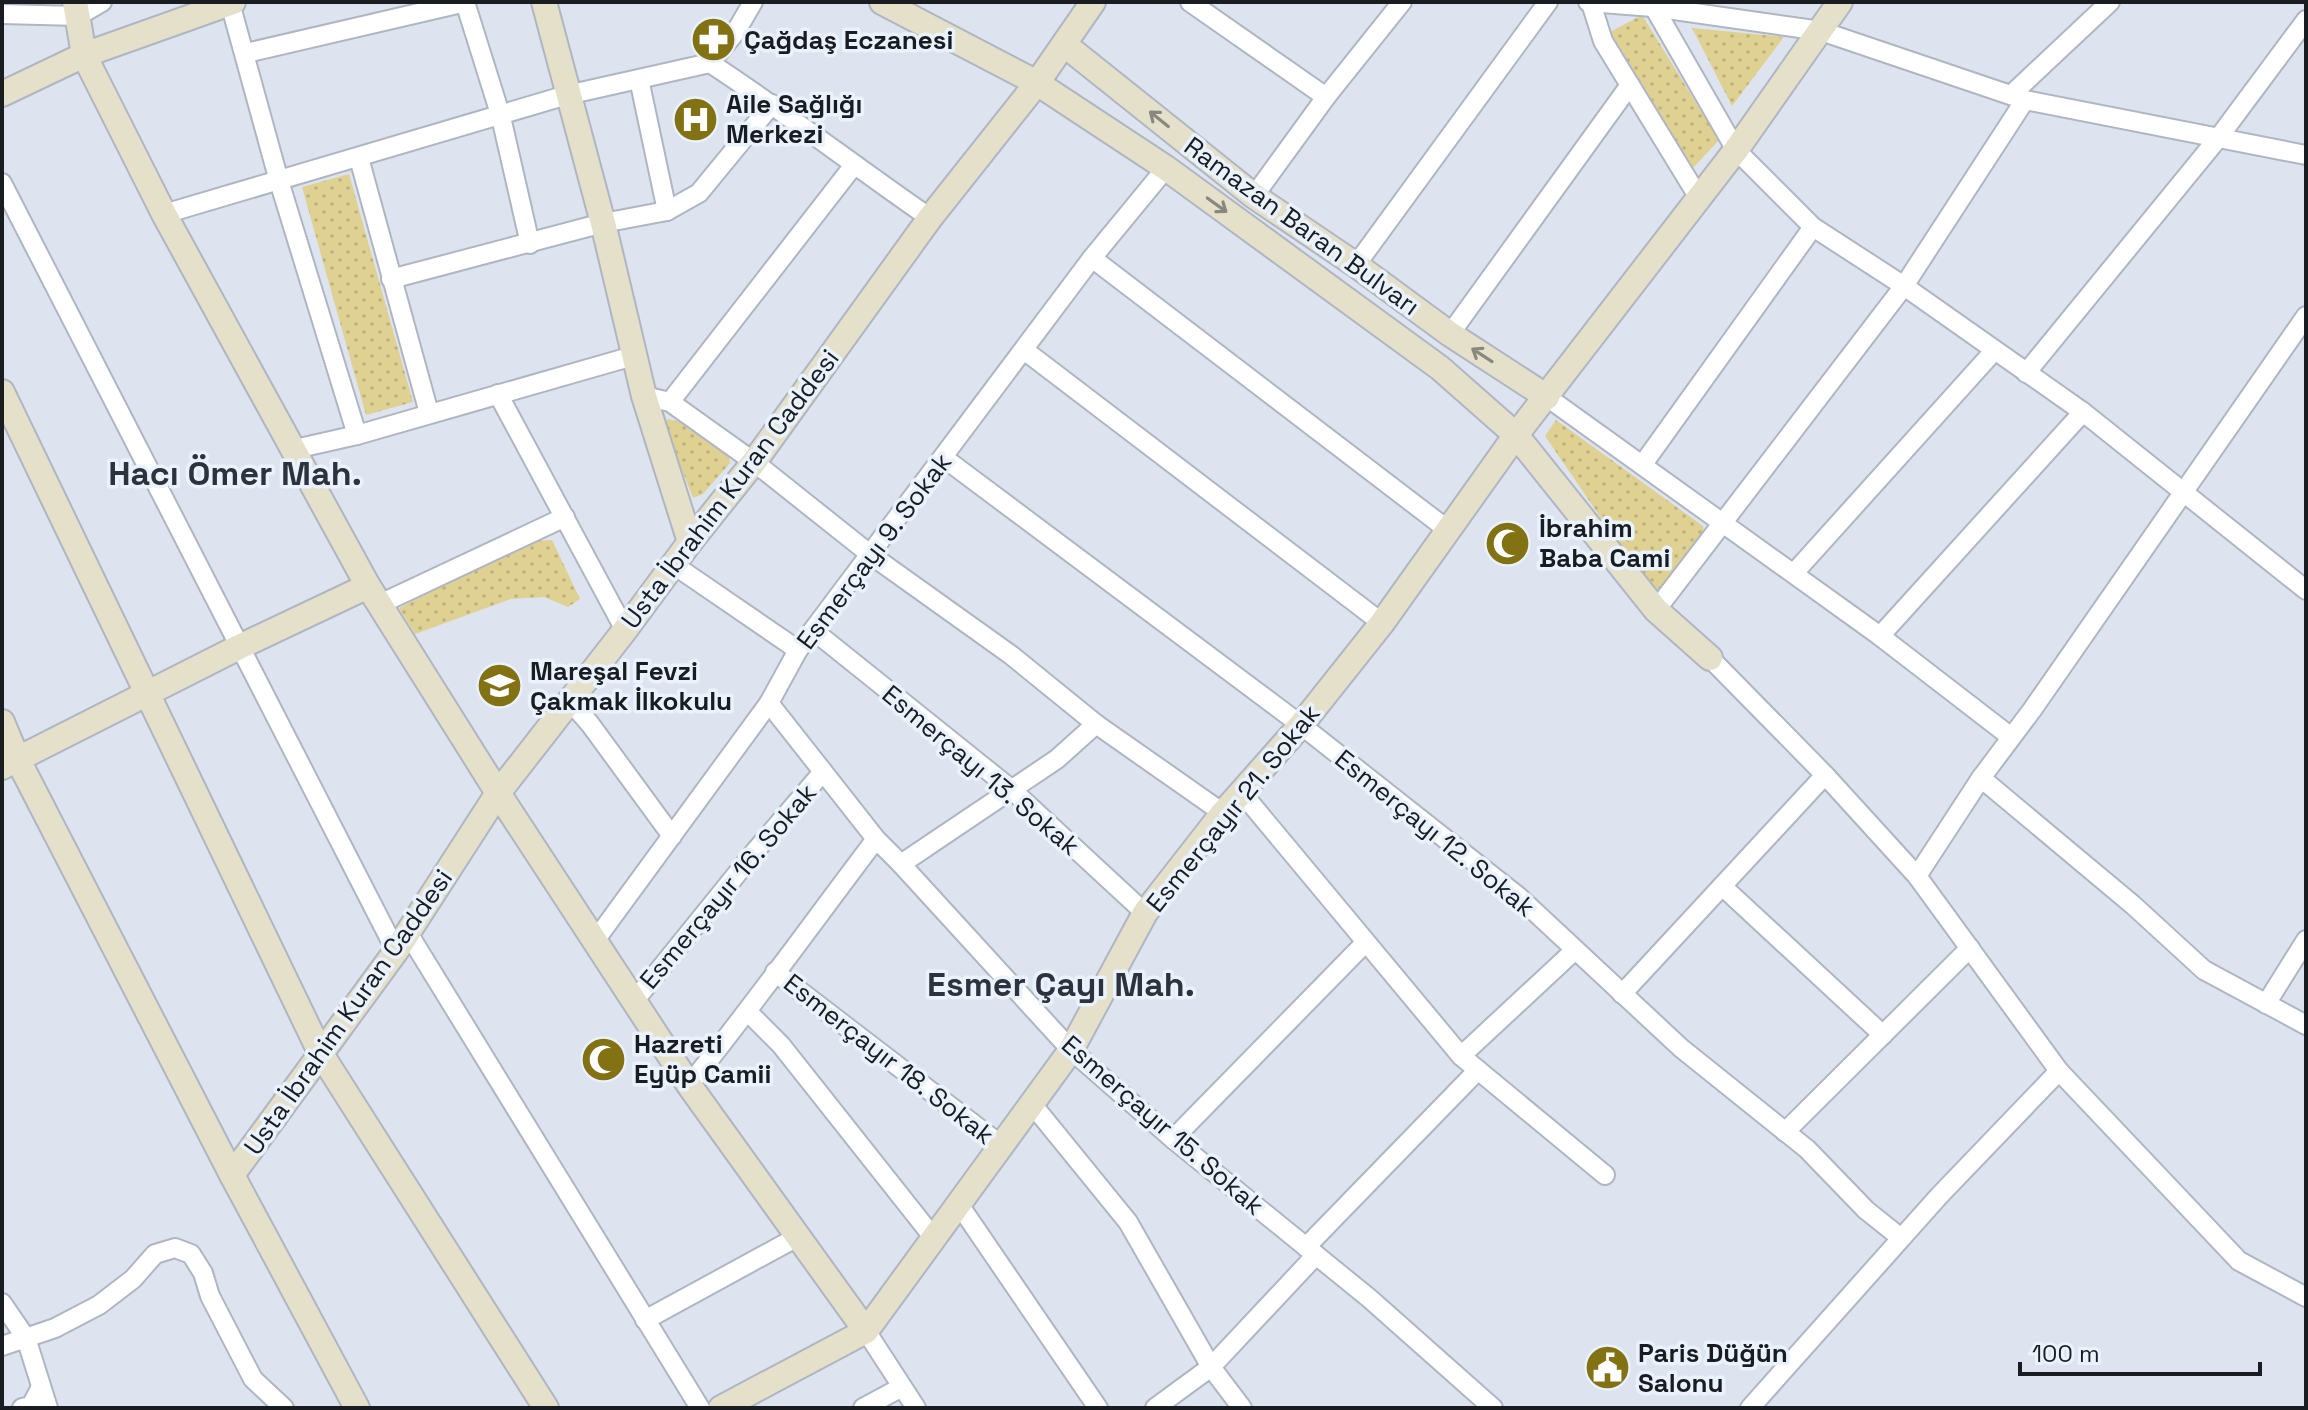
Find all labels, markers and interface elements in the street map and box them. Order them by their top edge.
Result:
pharmacy icon: Çağdaş Eczanesi [689,16,737,64]
place label: Çağdaş Eczanesi [744,23,953,57]
place label: Aile Sağlığı Merkezi [726,87,862,151]
hospital icon: Aile Sağlığı Merkezi [671,95,719,143]
one-way arrow [1149,110,1169,128]
street label: Ramazan Baran Bulvarı [1178,129,1426,323]
one-way arrow [1206,197,1227,214]
street label: Usta İbrahim Kuran Caddesi [614,342,846,636]
one-way arrow [1471,346,1493,363]
street label: Esmerçayı 9. Sokak [789,446,959,656]
district label: Hacı Ömer Mah. [108,452,362,495]
place label: İbrahim Baba Cami [1539,511,1670,575]
mosque icon: İbrahim Baba Cami [1484,519,1532,567]
place label: Mareşal Fevzi Çakmak İlkokulu [530,654,732,718]
school or university icon: Mareşal Fevzi Çakmak İlkokulu [475,662,523,710]
street label: Esmerçayı 13. Sokak [875,677,1087,863]
street label: Esmerçayır 21. Sokak [1139,697,1327,919]
street label: Esmerçayı 12. Sokak [1328,742,1542,924]
street label: Esmerçayır 16. Sokak [632,776,824,996]
street label: Usta İbrahim Kuran Caddesi [236,862,460,1162]
district label: Esmer Çayı Mah. [927,963,1195,1006]
street label: Esmerçayır 18. Sokak [777,966,1001,1152]
place label: Hazreti Eyüp Camii [634,1027,771,1091]
street label: Esmerçayır 15. Sokak [1055,1028,1271,1222]
mosque icon: Hazreti Eyüp Camii [579,1035,627,1083]
scale bar [2020,1326,2260,1376]
place label: Paris Düğün Salonu [1638,1336,1788,1400]
text: 100 m [2032,1338,2100,1369]
public building icon: Paris Düğün Salonu [1583,1344,1631,1392]

